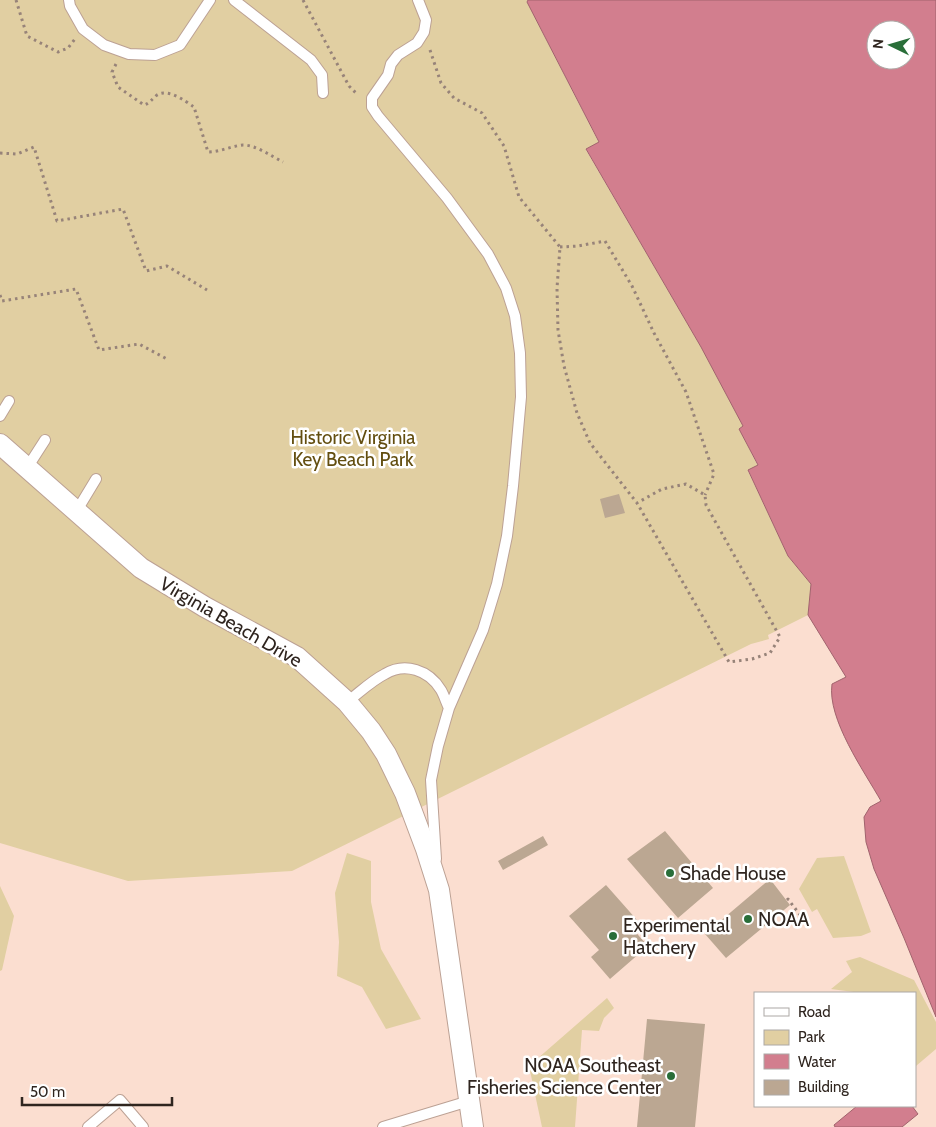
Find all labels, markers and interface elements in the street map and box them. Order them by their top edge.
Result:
north arrow [866,20,916,70]
text: N [869,38,887,50]
park label: Historic Virginia Key Beach Park [291,426,415,471]
street label: Virginia Beach Drive [156,572,306,672]
place label: Shade House [680,862,786,885]
marker: Shade House [664,867,676,879]
place label: NOAA [758,908,810,931]
marker: NOAA [742,913,754,925]
place label: Experimental Hatchery [623,914,730,959]
marker: Experimental Hatchery [607,930,619,942]
legend [754,992,916,1107]
text: Road [798,1003,831,1021]
text: Park [798,1028,825,1046]
text: Water [798,1053,836,1071]
place label: NOAA Southeast Fisheries Science Center [467,1054,662,1099]
marker: NOAA Southeast Fisheries Science Center [665,1070,677,1082]
scale bar [22,1074,172,1106]
text: Building [798,1078,849,1096]
text: 50 m [30,1083,65,1101]

